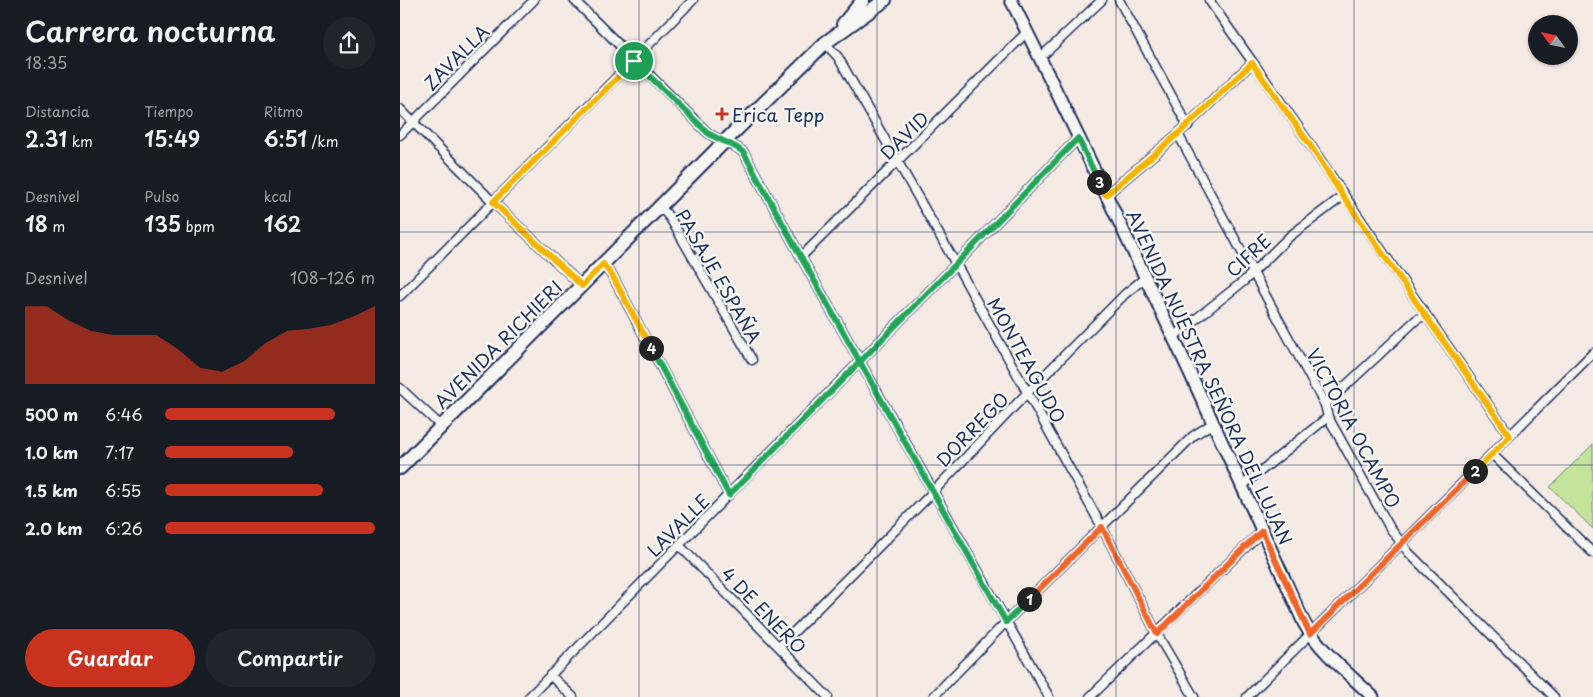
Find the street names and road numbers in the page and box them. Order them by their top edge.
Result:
street label: ZAVALLA [417,18,495,96]
street label: DAVID [874,105,934,165]
street label: PASAJE ESPAÑA [670,204,768,348]
street label: AVENIDA NUESTRA SEÑORA DEL LUJAN [1120,205,1300,549]
street label: CIFRE [1219,227,1277,283]
street label: AVENIDA RICHIERI [428,274,568,414]
street label: MONTEAGUDO [981,292,1073,428]
street label: VICTORIA OCAMPO [1300,343,1408,513]
street label: DORREGO [930,386,1014,472]
street label: LAVALLE [640,487,716,563]
street label: 4 DE ENERO [715,560,813,660]

